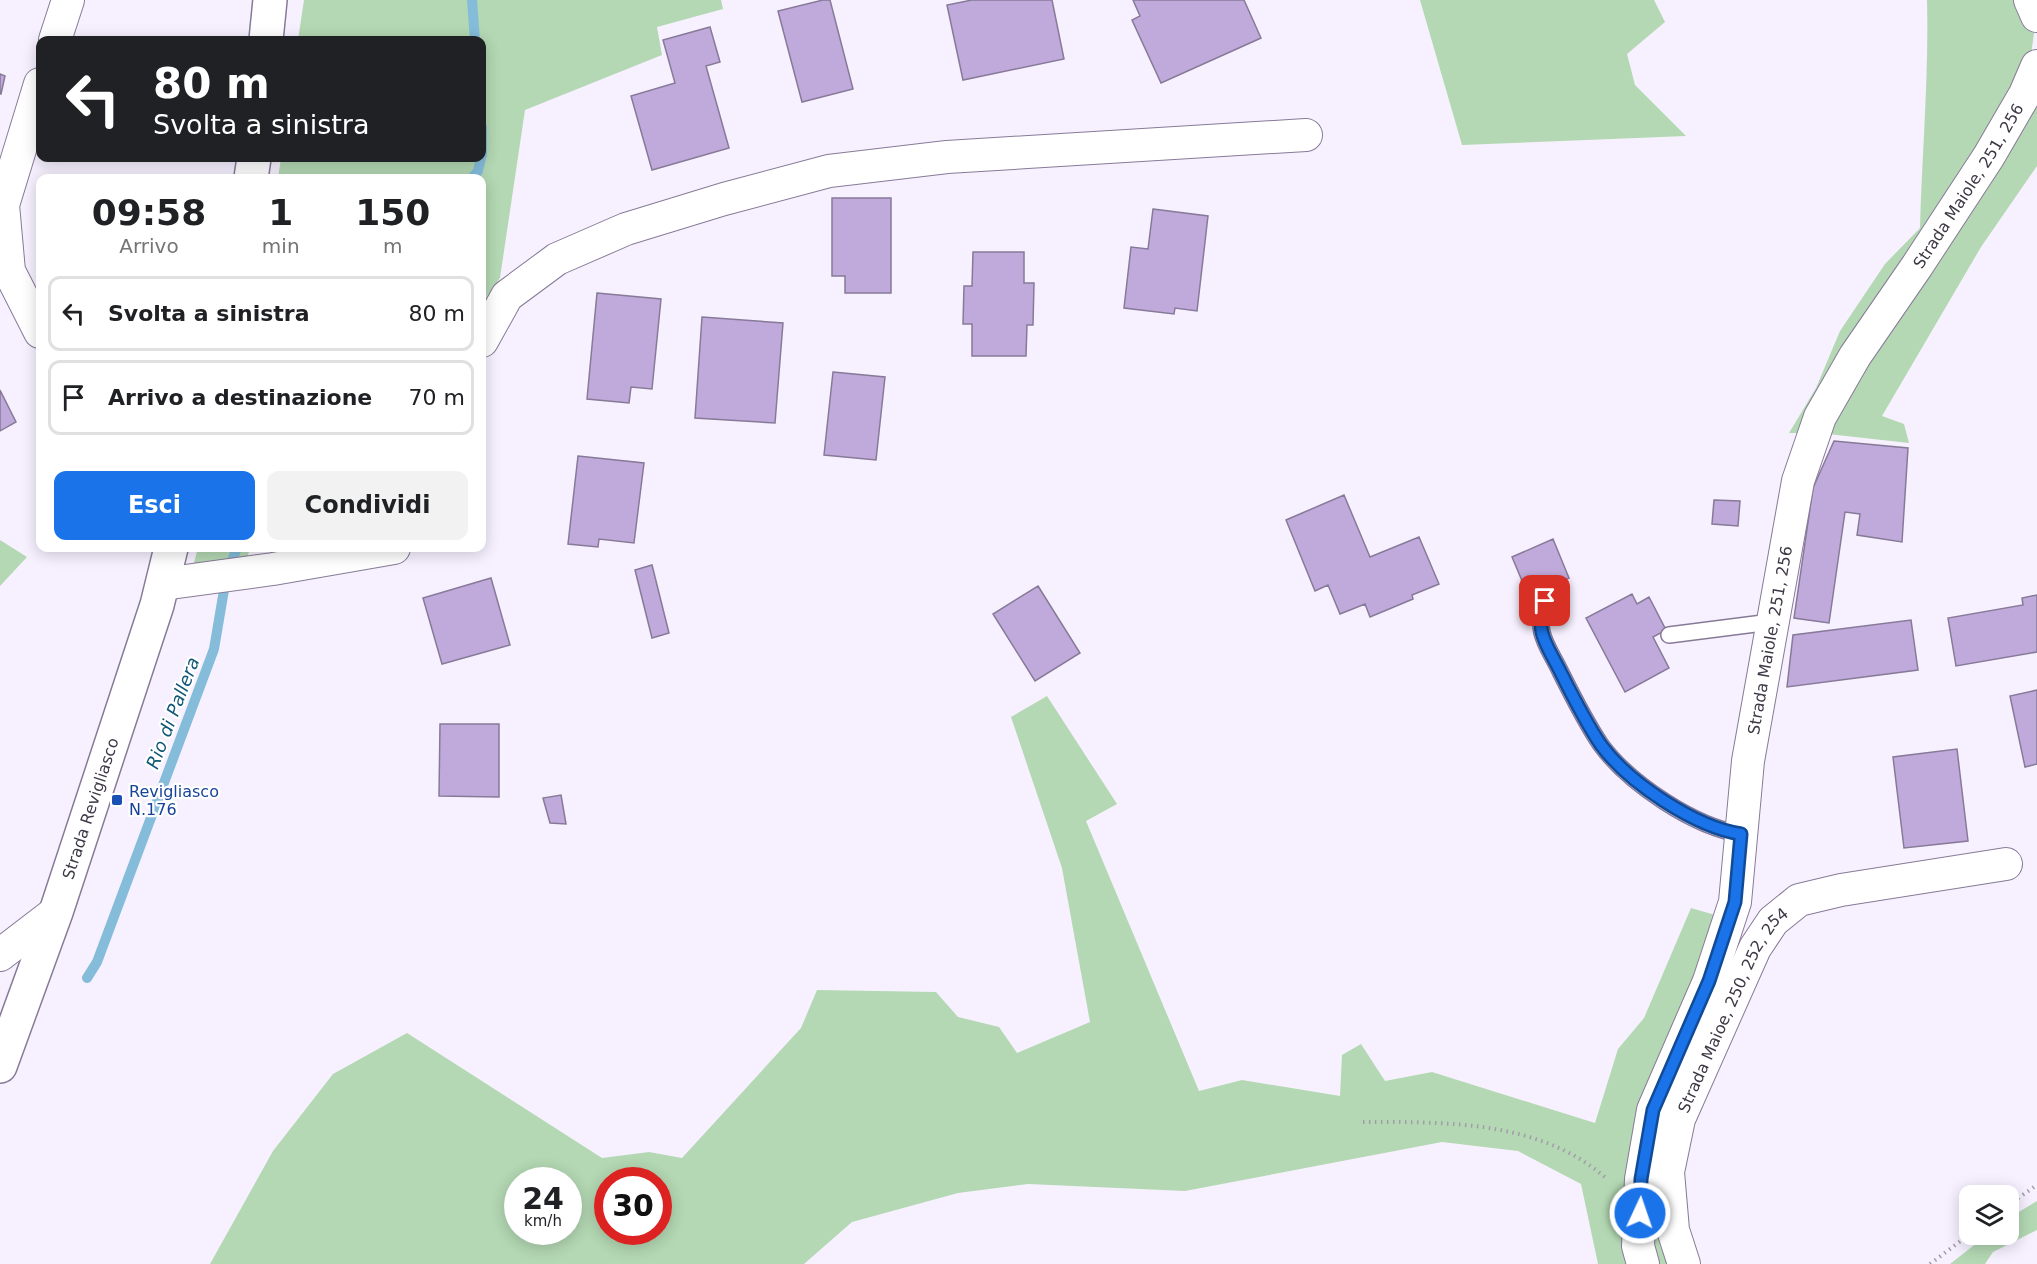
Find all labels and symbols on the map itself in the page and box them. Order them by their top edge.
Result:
street label: Strada Maiole, 251, 256 [1909,100,2027,272]
street label: Strada Maiole, 251, 256 [1744,544,1796,736]
pin [1519,575,1570,626]
water label: Rio di Pallera [142,654,203,772]
street label: Strada Revigliasco [58,735,123,882]
place label: Revigliasco N.176 [129,782,219,819]
marker: Revigliasco N.176 [110,793,124,807]
street label: Strada Maioe, 250, 252, 254 [1674,904,1792,1116]
speed limit sign: 30 [594,1167,672,1245]
position arrow [1608,1181,1672,1245]

